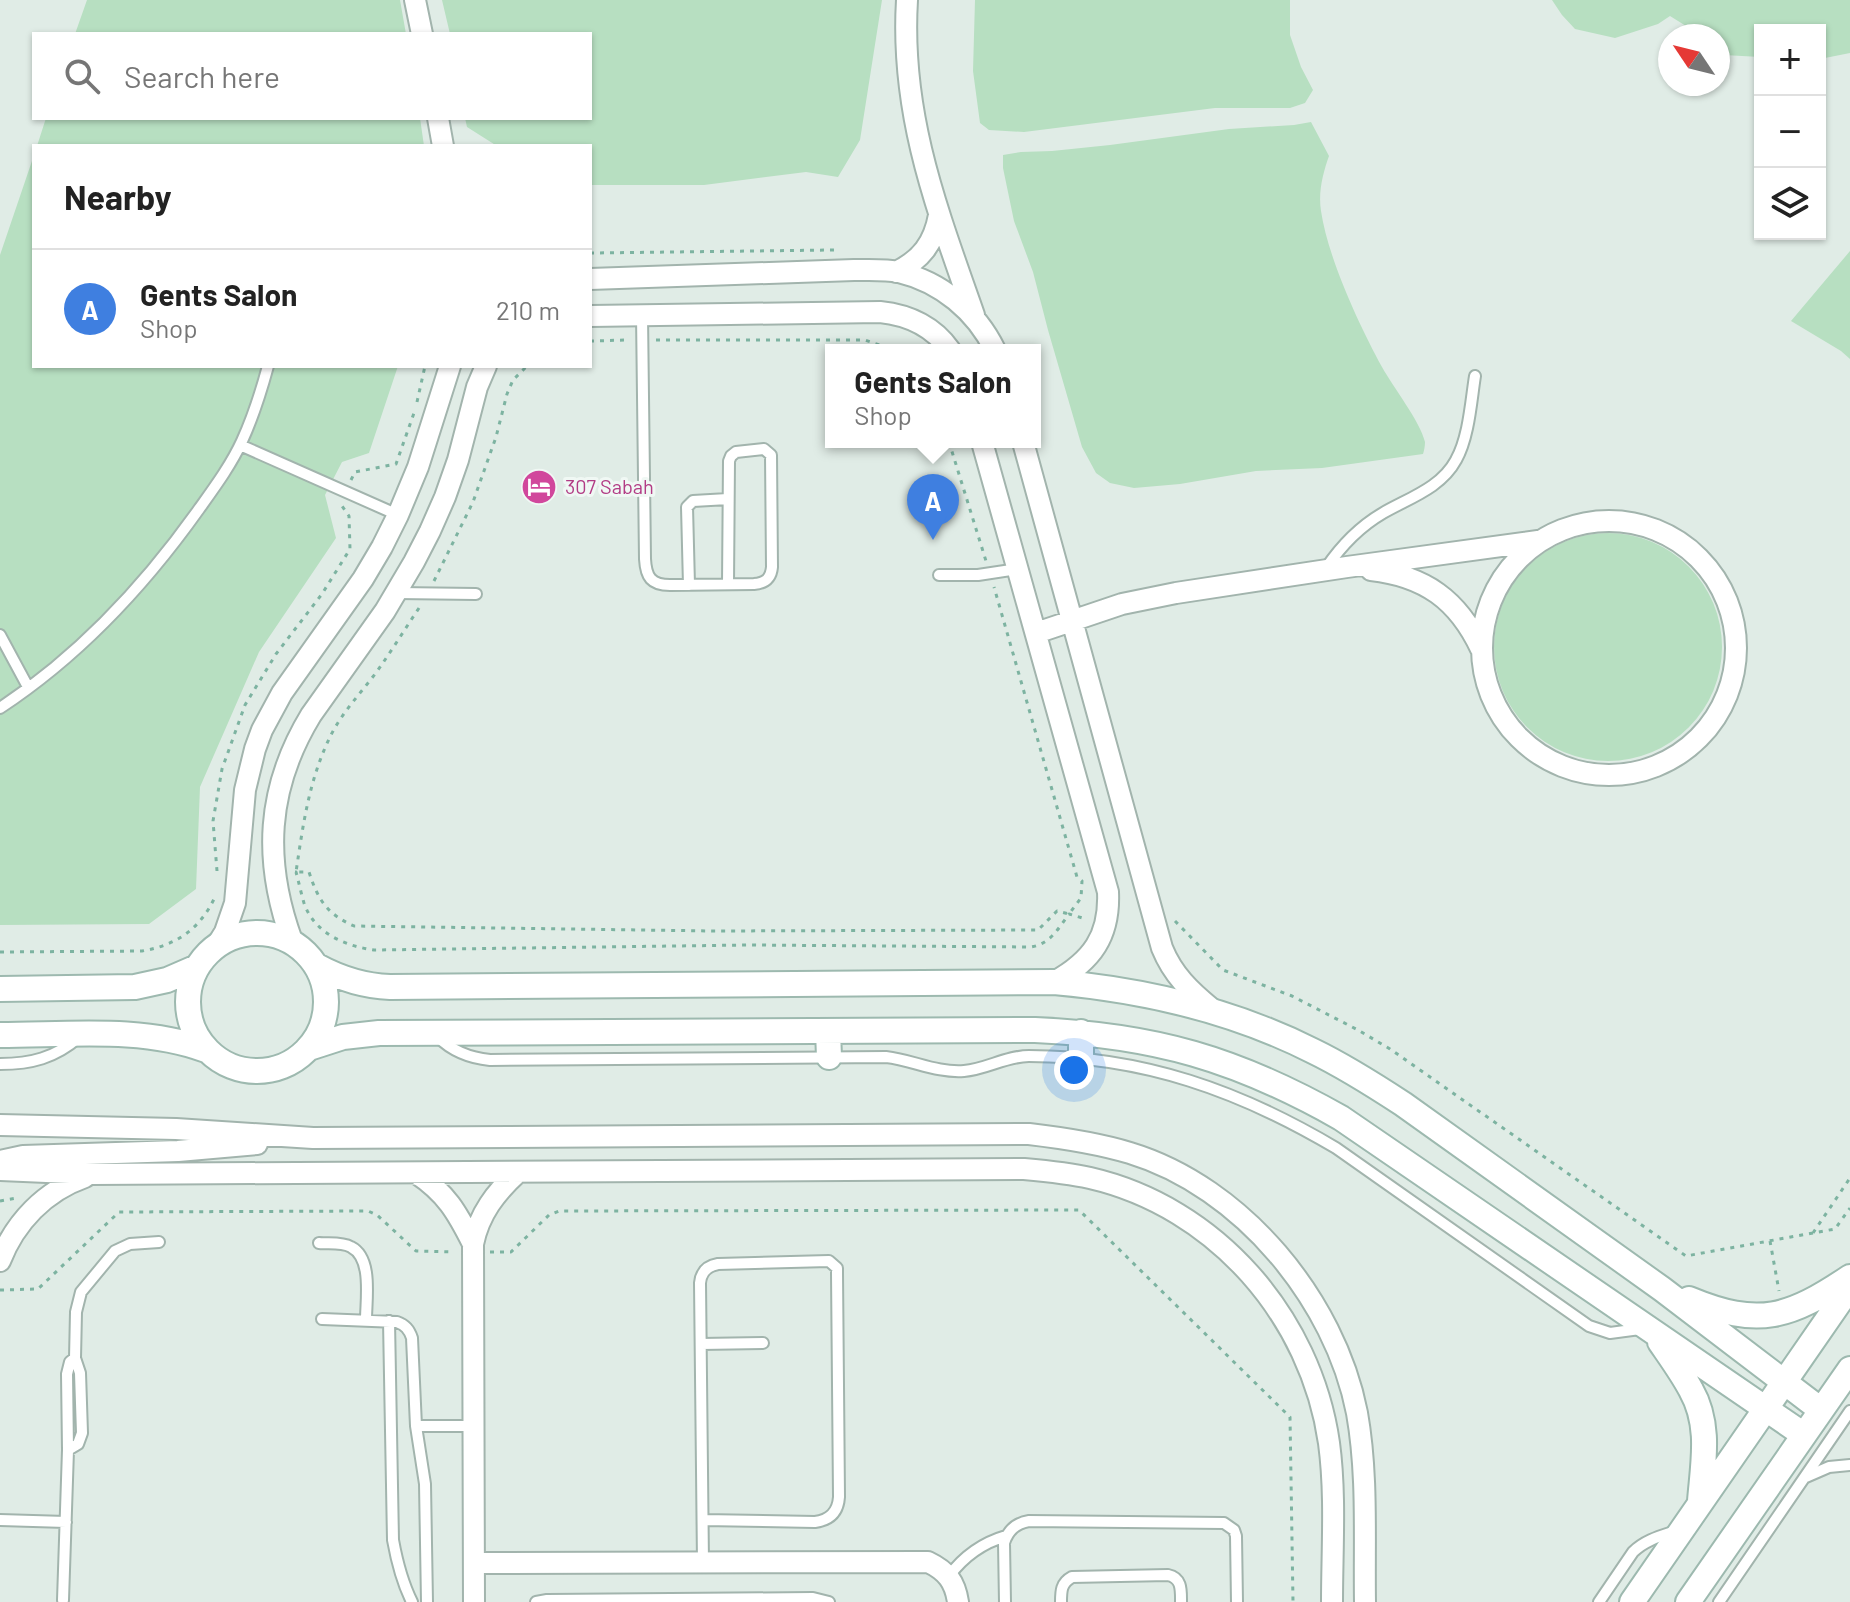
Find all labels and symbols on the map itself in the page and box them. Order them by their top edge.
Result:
north arrow [1658,24,1730,96]
hotel icon: 307 Sabah [520,468,558,506]
place label: 307 Sabah [565,474,654,498]
pin: A [907,474,959,540]
your location [1054,1050,1094,1090]

